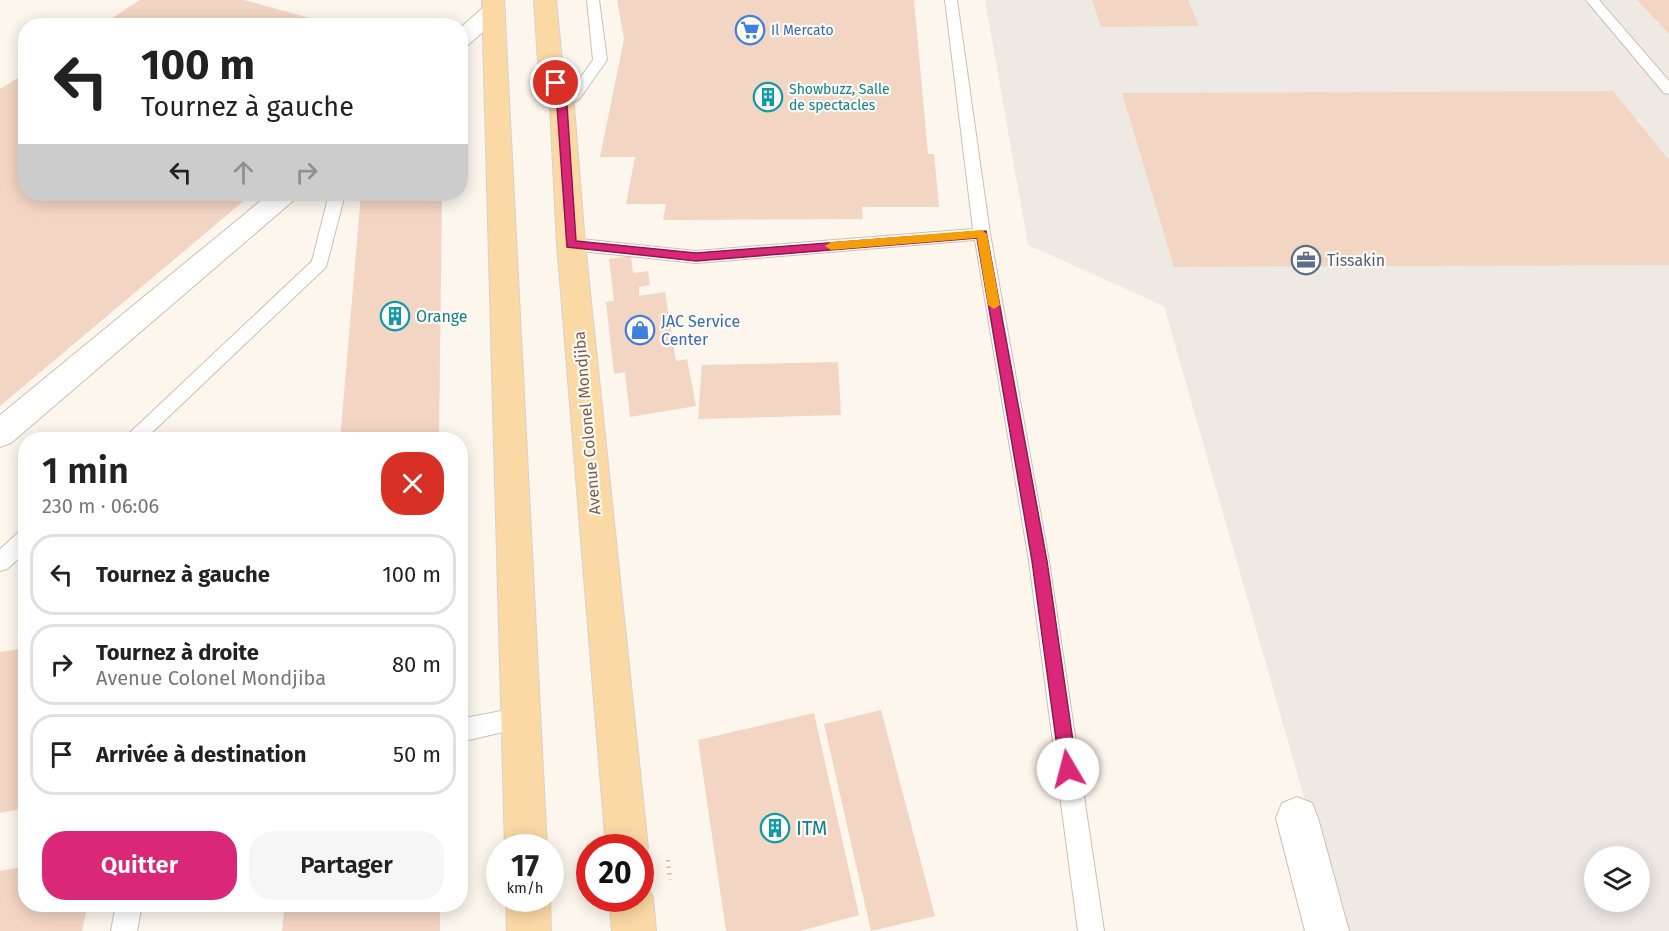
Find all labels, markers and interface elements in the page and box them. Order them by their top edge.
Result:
supermarket icon: Il Mercato [734,14,766,46]
place label: Il Mercato [771,22,834,39]
text: 100 m [141,40,255,90]
icon: left [42,42,120,120]
pin [530,57,581,108]
icon: arrive [539,66,572,99]
building icon: Showbuzz, Salle de spectacles [752,81,784,113]
place label: Showbuzz, Salle de spectacles [789,81,890,114]
text: Tournez à gauche [141,91,354,123]
icon: left [164,156,197,189]
icon: ahead [227,156,260,189]
icon: right [290,156,323,189]
office icon: Tissakin [1290,244,1322,276]
place label: Tissakin [1327,251,1385,270]
building icon: Orange [379,300,411,332]
place label: Orange [416,307,468,326]
place label: JAC Service Center [661,312,740,349]
shop icon: JAC Service Center [624,314,656,346]
street label: Avenue Colonel Mondjiba [570,330,604,516]
text: 1 min [42,449,129,493]
button: close [381,452,444,515]
text: 230 m · 06:06 [42,494,159,518]
icon: left [45,558,78,591]
text: Tournez à gauche [96,561,270,588]
text: 100 m [382,561,441,588]
text: Tournez à droite [96,639,259,666]
icon: right [45,648,78,681]
text: 80 m [392,651,441,678]
text: Avenue Colonel Mondjiba [96,666,326,690]
position arrow [1036,737,1100,801]
icon: arrive [45,738,78,771]
text: Arrivée à destination [96,741,306,768]
text: 50 m [393,741,441,768]
building icon: ITM [759,812,791,844]
place label: ITM [796,816,827,840]
button: Quitter [42,831,237,900]
button: Partager [249,831,444,900]
speed limit sign: 20 [576,834,654,912]
map controls [1584,846,1650,912]
button: layers [1584,846,1650,912]
text: 17 [511,848,539,884]
text: km/h [506,879,544,897]

